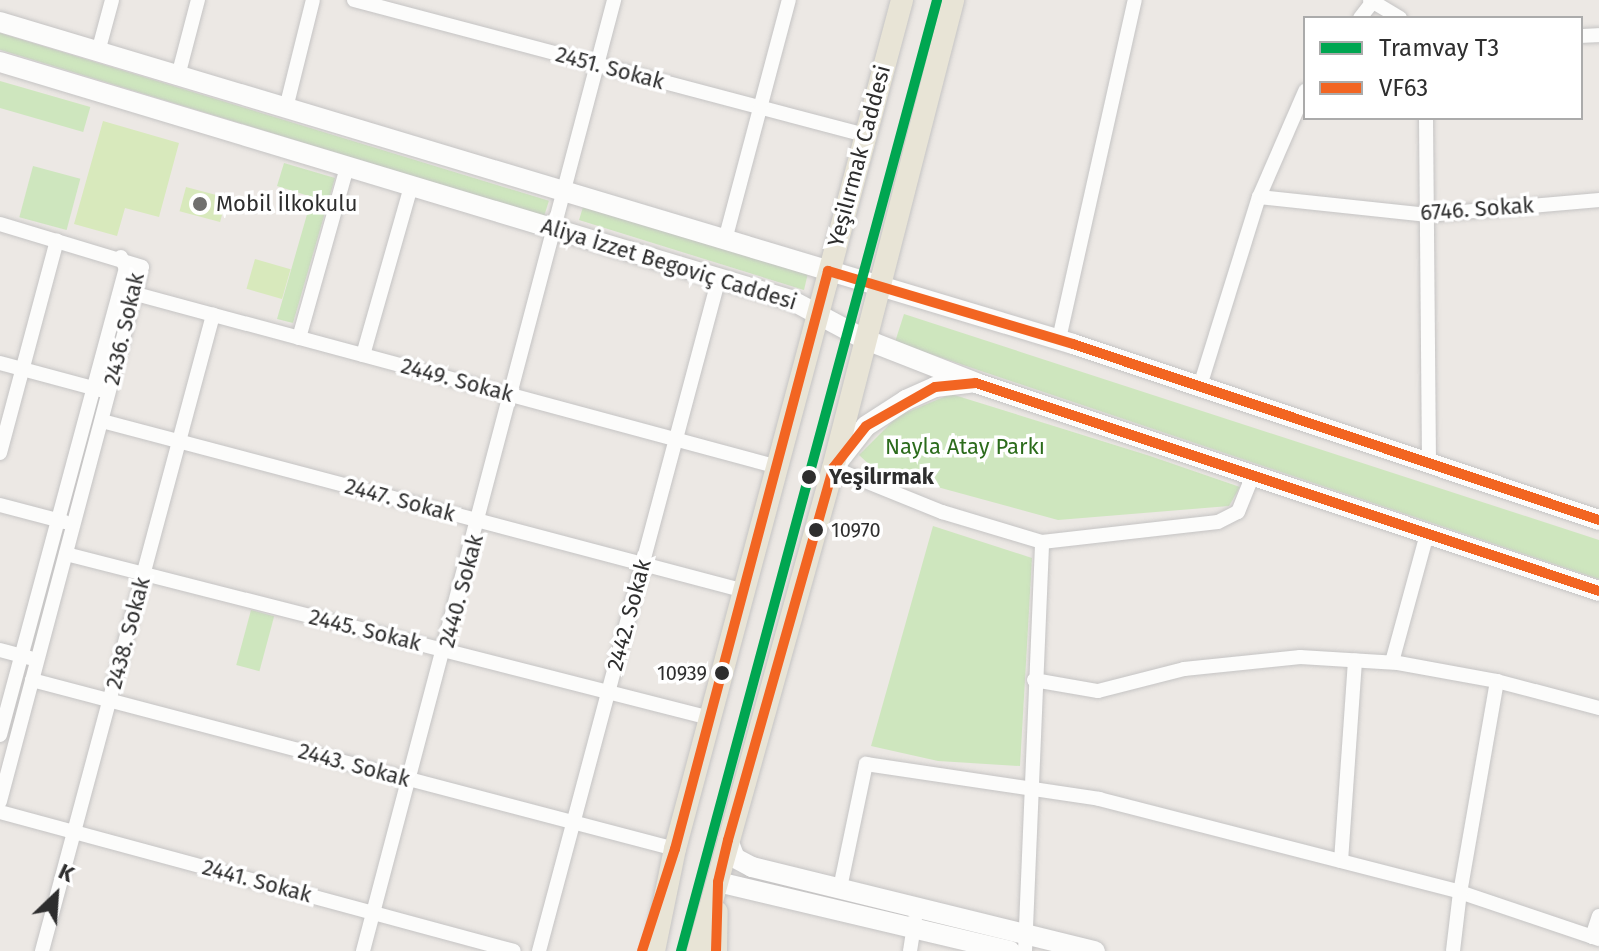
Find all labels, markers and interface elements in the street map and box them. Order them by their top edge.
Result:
legend [1303,16,1583,120]
text: Tramvay T3 [1379,34,1499,62]
street label: 2451. Sokak [553,41,667,95]
street label: Yeşilırmak Caddesi [822,62,896,250]
text: VF63 [1379,74,1428,102]
place label: Mobil İlkokulu [216,191,358,217]
street label: 6746. Sokak [1419,192,1535,226]
marker: Mobil İlkokulu [191,195,209,213]
street label: Aliya İzzet Begoviç Caddesi [538,212,800,316]
street label: 2436. Sokak [98,270,150,388]
street label: 2449. Sokak [398,352,516,408]
park label: Nayla Atay Parkı [885,434,1045,460]
marker: Yeşilırmak [796,464,822,490]
place label: Yeşilırmak [829,464,934,490]
street label: 2447. Sokak [342,473,458,527]
place label: 10970 [831,518,881,542]
marker: 10970 [808,522,824,538]
street label: 2440. Sokak [433,532,489,650]
street label: 2442. Sokak [601,556,657,674]
street label: 2438. Sokak [100,574,156,692]
street label: 2445. Sokak [306,603,424,657]
place label: 10939 [657,661,707,685]
marker: 10939 [714,665,730,681]
street label: 2443. Sokak [295,737,413,793]
street label: 2441. Sokak [199,854,315,908]
north arrow [16,855,96,935]
text: K [54,858,78,888]

